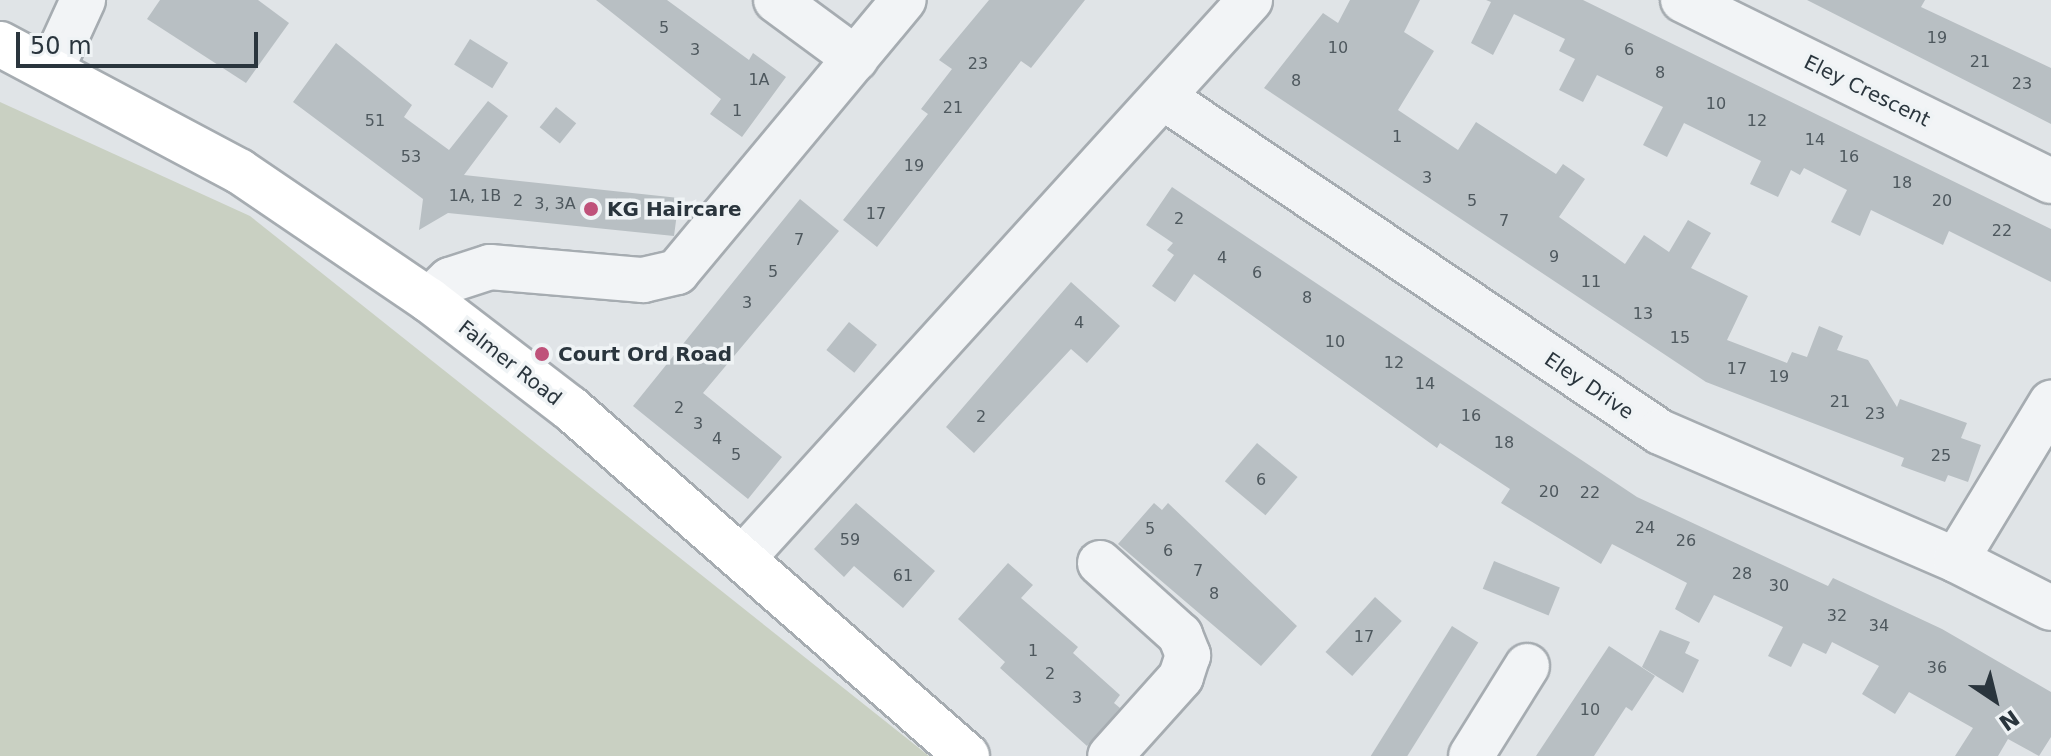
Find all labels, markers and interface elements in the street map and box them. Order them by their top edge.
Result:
scale bar [20,16,262,66]
house number: 5 [659,18,669,38]
house number: 19 [1927,28,1947,48]
text: 50 m [30,32,92,60]
house number: 10 [1328,38,1348,58]
house number: 3 [690,40,700,60]
house number: 6 [1624,40,1634,60]
street label: Eley Crescent [1800,50,1934,132]
house number: 21 [1970,52,1990,72]
house number: 23 [968,54,988,74]
house number: 8 [1655,63,1665,83]
house number: 1A [748,70,770,90]
house number: 8 [1291,71,1301,91]
house number: 23 [2012,74,2032,94]
house number: 10 [1706,94,1726,114]
house number: 21 [943,98,963,118]
house number: 1 [732,101,742,121]
house number: 51 [365,111,385,131]
house number: 12 [1747,111,1767,131]
house number: 1 [1392,127,1402,147]
house number: 14 [1805,130,1825,150]
house number: 53 [401,147,421,167]
house number: 16 [1839,147,1859,167]
house number: 19 [904,156,924,176]
house number: 3 [1422,168,1432,188]
house number: 18 [1892,173,1912,193]
house number: 1A, 1B [449,186,501,206]
house number: 2 [513,191,523,211]
house number: 5 [1467,191,1477,211]
house number: 20 [1932,191,1952,211]
house number: 3, 3A [534,194,576,214]
place label: KG Haircare [607,197,742,221]
marker: KG Haircare [582,200,600,218]
house number: 17 [866,204,886,224]
house number: 2 [1174,209,1184,229]
house number: 7 [1499,211,1509,231]
house number: 22 [1992,221,2012,241]
house number: 7 [794,230,804,250]
house number: 9 [1549,247,1559,267]
house number: 4 [1217,248,1227,268]
house number: 5 [768,262,778,282]
house number: 6 [1252,263,1262,283]
house number: 11 [1581,272,1601,292]
house number: 8 [1302,288,1312,308]
house number: 3 [742,293,752,313]
house number: 13 [1633,304,1653,324]
house number: 4 [1074,313,1084,333]
street label: Falmer Road [454,315,566,411]
house number: 15 [1670,328,1690,348]
house number: 10 [1325,332,1345,352]
place label: Court Ord Road [558,342,732,366]
marker: Court Ord Road [533,345,551,363]
street label: Eley Drive [1540,348,1638,424]
house number: 12 [1384,353,1404,373]
house number: 17 [1727,359,1747,379]
house number: 19 [1769,367,1789,387]
house number: 14 [1415,374,1435,394]
house number: 21 [1830,392,1850,412]
house number: 2 [674,398,684,418]
house number: 23 [1865,404,1885,424]
house number: 16 [1461,406,1481,426]
house number: 2 [976,407,986,427]
house number: 3 [693,414,703,434]
house number: 4 [712,429,722,449]
house number: 18 [1494,433,1514,453]
house number: 5 [731,445,741,465]
house number: 25 [1931,446,1951,466]
house number: 6 [1256,470,1266,490]
house number: 20 [1539,482,1559,502]
house number: 22 [1580,483,1600,503]
house number: 24 [1635,518,1655,538]
house number: 5 [1145,519,1155,539]
house number: 59 [840,530,860,550]
house number: 26 [1676,531,1696,551]
house number: 6 [1163,541,1173,561]
house number: 7 [1193,561,1203,581]
house number: 28 [1732,564,1752,584]
house number: 61 [893,566,913,586]
house number: 30 [1769,576,1789,596]
house number: 8 [1209,584,1219,604]
house number: 32 [1827,606,1847,626]
house number: 34 [1869,616,1889,636]
house number: 17 [1354,627,1374,647]
house number: 1 [1028,641,1038,661]
house number: 36 [1927,658,1947,678]
north arrow [1955,660,2035,740]
house number: 2 [1045,664,1055,684]
house number: 3 [1072,688,1082,708]
house number: 10 [1580,700,1600,720]
text: N [1994,705,2024,736]

